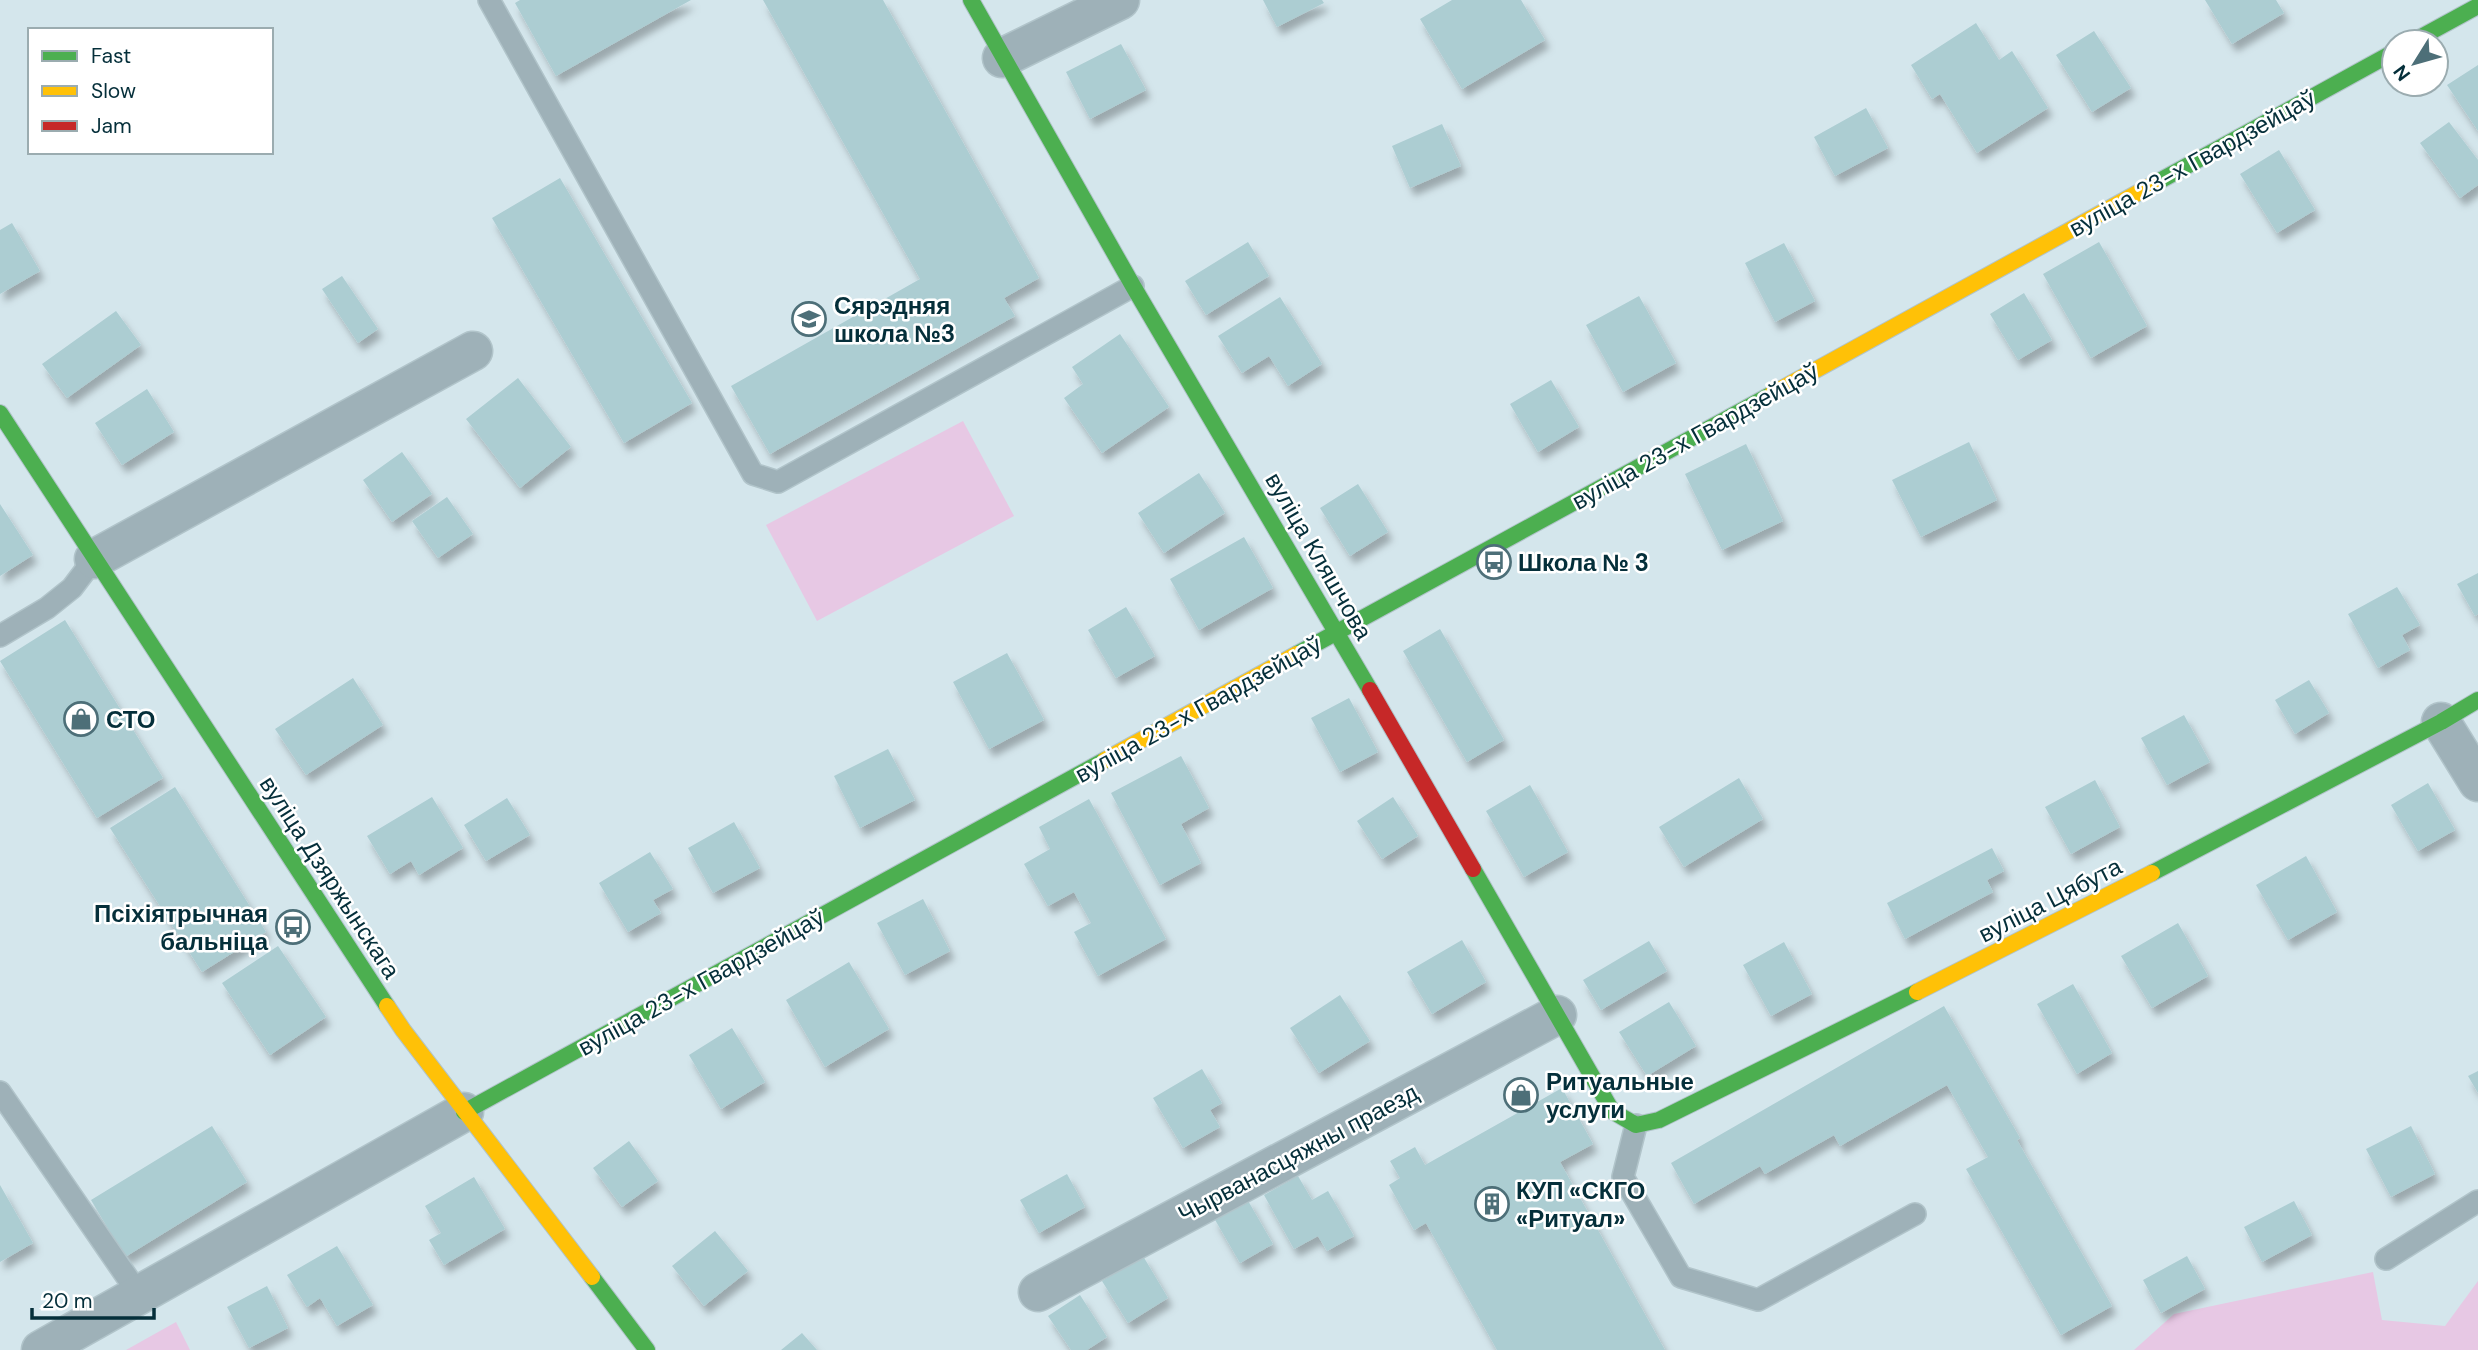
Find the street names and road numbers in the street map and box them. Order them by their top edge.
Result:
street label: вуліца 23-х Гвардзейцаў [2063,82,2321,244]
street label: вуліца 23-х Гвардзейцаў [1566,355,1824,517]
street label: вуліца Кляшчова [1258,467,1380,646]
street label: вуліца 23-х Гвардзейцаў [1069,628,1327,790]
street label: вуліца Дзяржынскага [253,770,407,985]
street label: вуліца Цябута [1973,850,2127,949]
street label: вуліца 23-х Гвардзейцаў [572,901,830,1063]
street label: Чырванасцяжны праезд [1173,1076,1423,1230]

